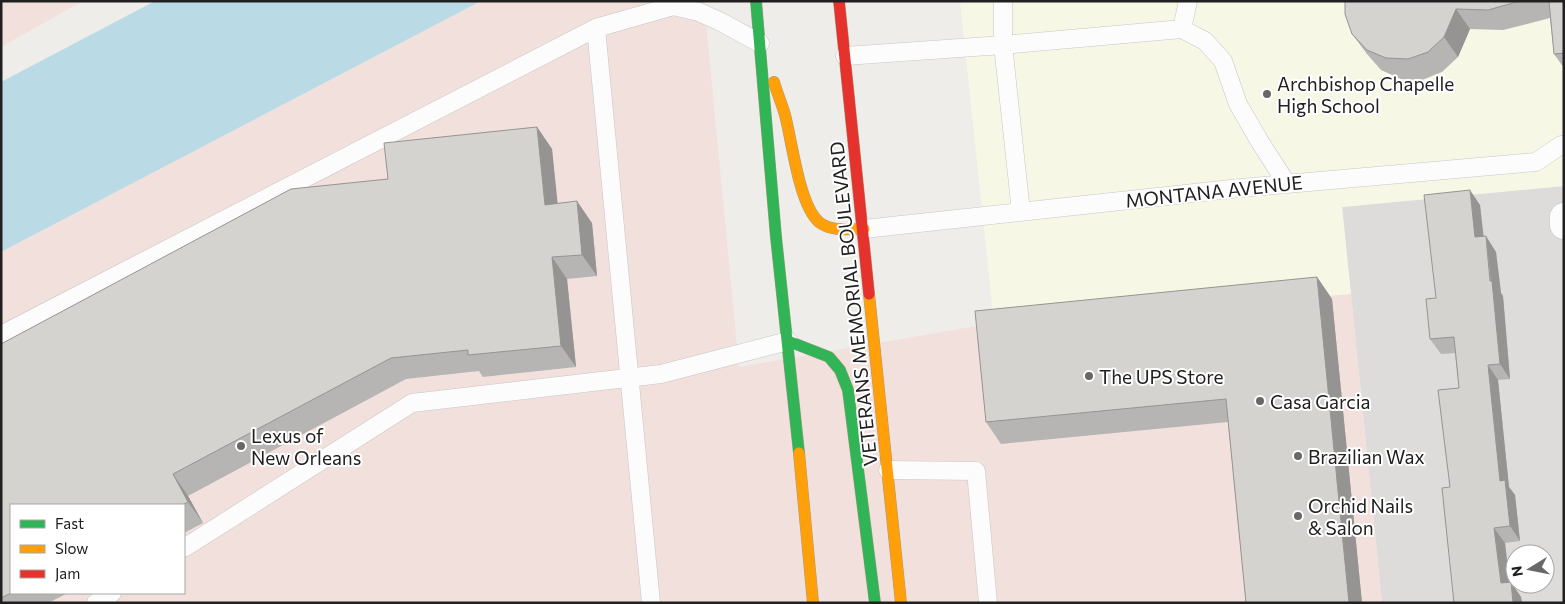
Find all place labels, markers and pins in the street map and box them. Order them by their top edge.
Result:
place label: Archbishop Chapelle High School [1277,72,1454,117]
marker: Archbishop Chapelle High School [1261,88,1273,100]
place label: The UPS Store [1099,365,1224,388]
marker: The UPS Store [1083,370,1095,382]
place label: Casa Garcia [1270,390,1371,413]
marker: Casa Garcia [1254,395,1266,407]
place label: Lexus of New Orleans [251,424,361,469]
marker: Lexus of New Orleans [235,440,247,452]
place label: Brazilian Wax [1308,445,1425,468]
marker: Brazilian Wax [1292,450,1304,462]
place label: Orchid Nails & Salon [1308,494,1413,539]
marker: Orchid Nails & Salon [1292,510,1304,522]

